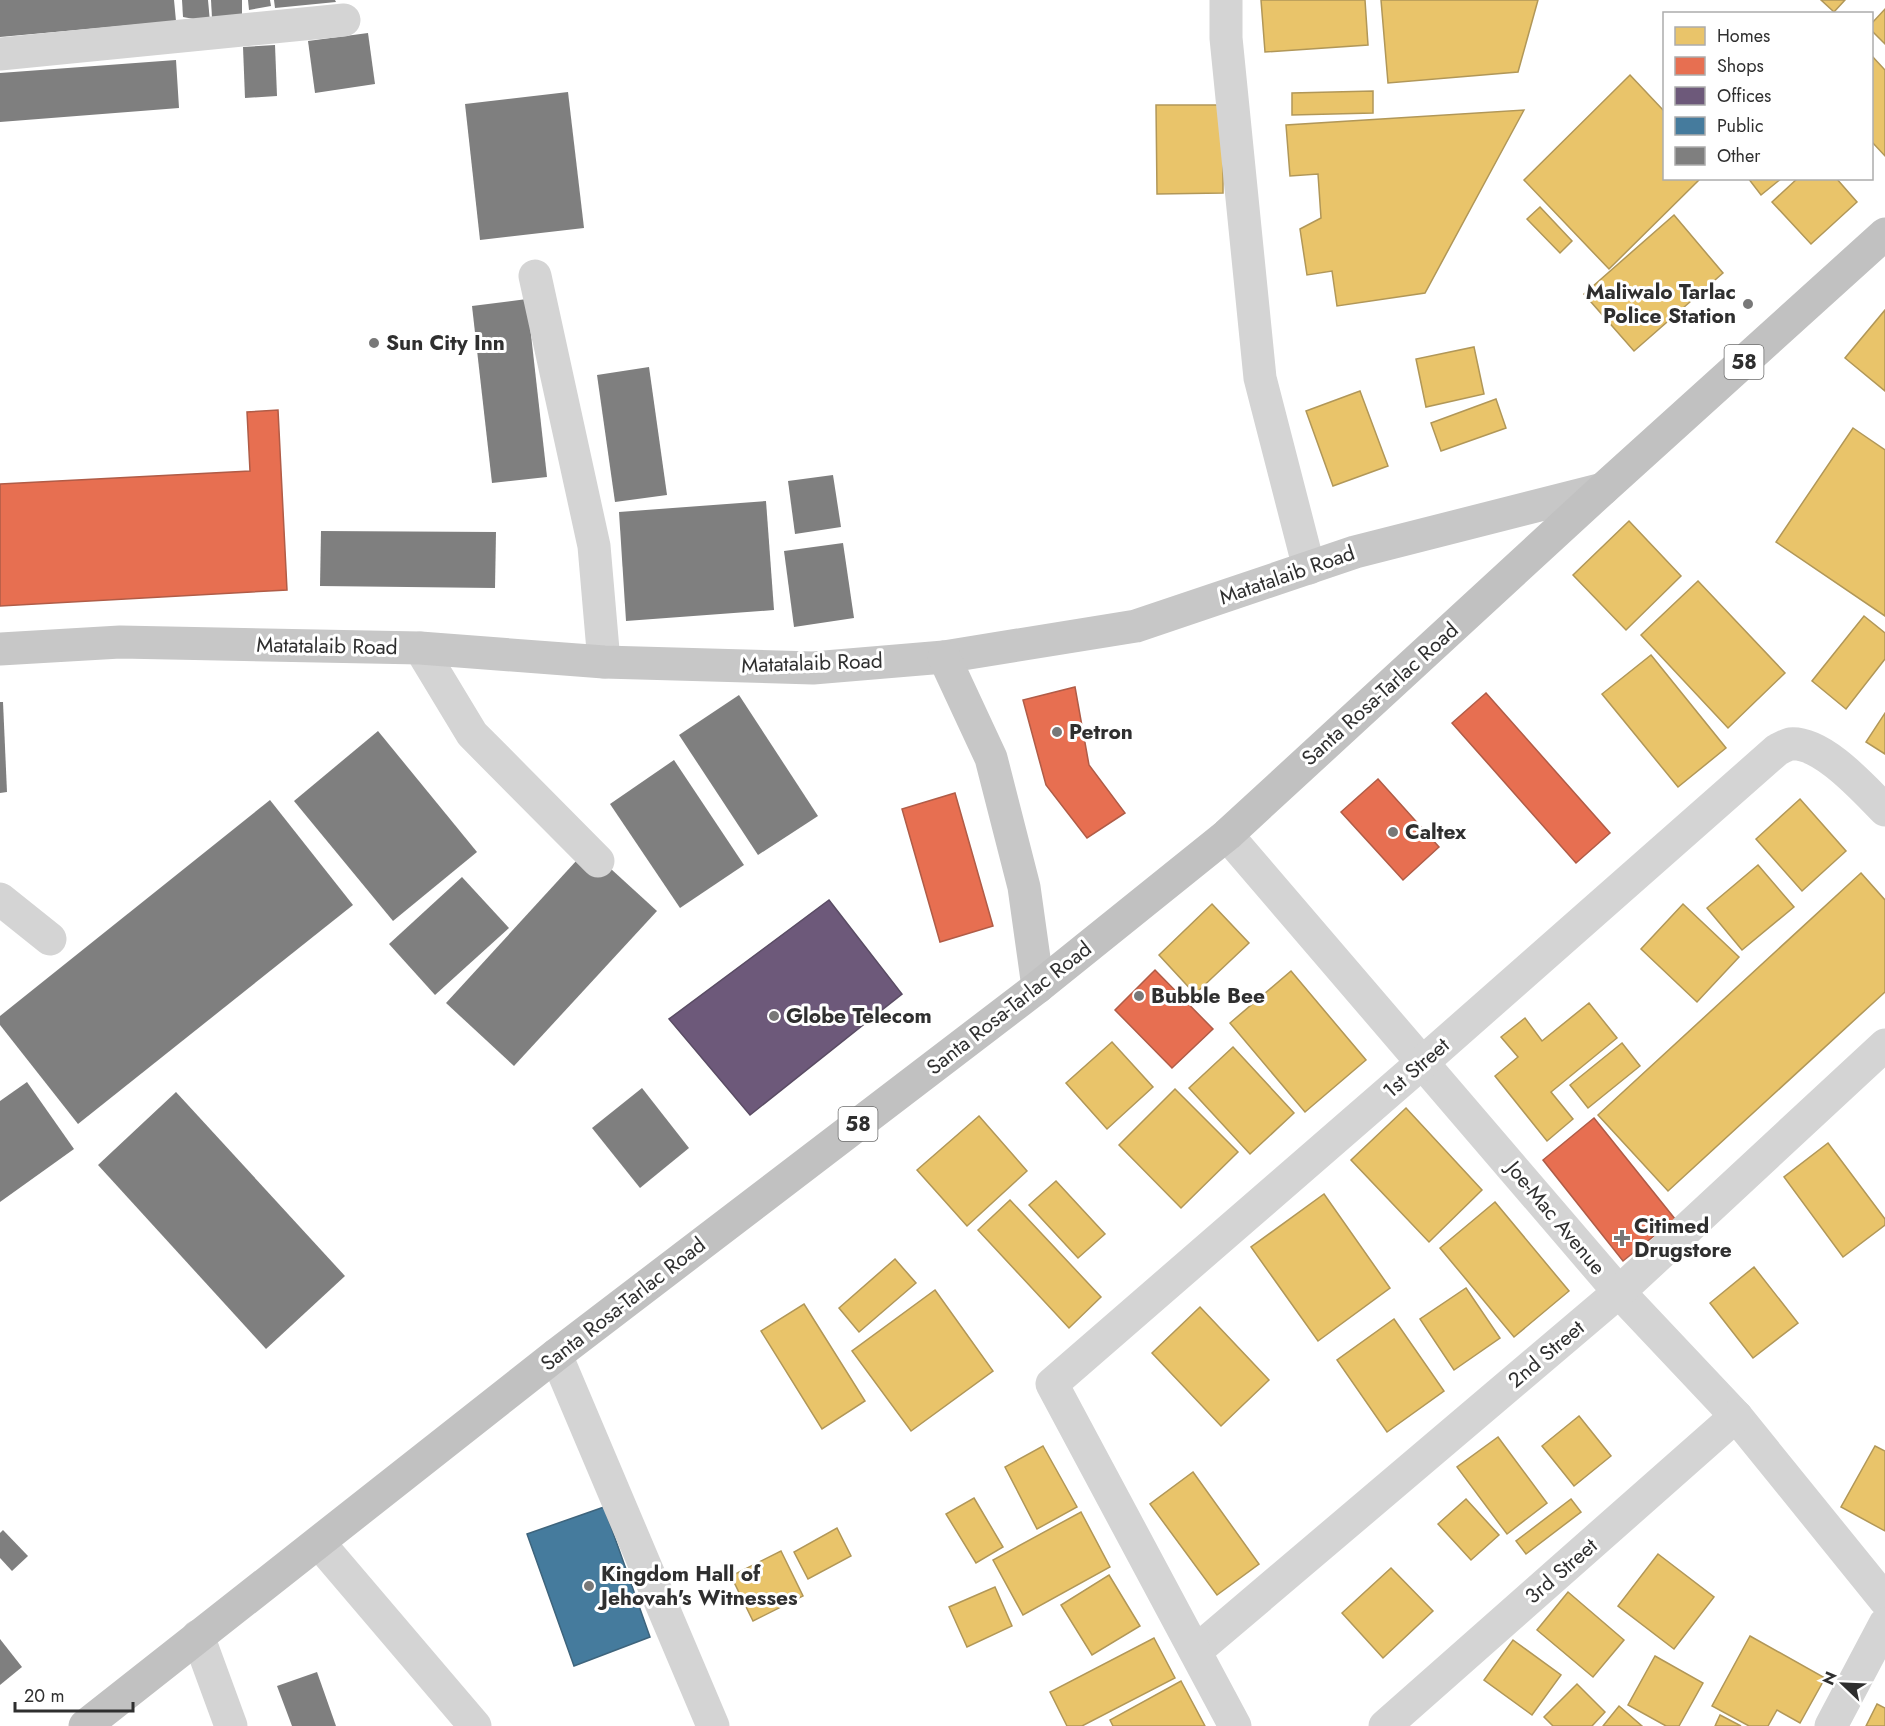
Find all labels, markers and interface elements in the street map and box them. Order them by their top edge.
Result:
legend [1663,12,1873,180]
text: Homes [1717,23,1770,49]
text: Shops [1717,53,1764,79]
text: Offices [1717,83,1771,109]
text: Public [1717,113,1764,139]
text: Other [1717,143,1761,169]
place label: Maliwalo Tarlac Police Station [1586,277,1736,331]
marker: Maliwalo Tarlac Police Station [1741,297,1755,311]
place label: Sun City Inn [386,328,505,358]
marker: Sun City Inn [367,336,381,350]
road number: 58 [1724,345,1764,379]
street label: Matatalaib Road [1215,538,1359,612]
street label: Santa Rosa-Tarlac Road [1295,615,1465,773]
street label: Matatalaib Road [256,630,398,662]
street label: Matatalaib Road [741,646,883,680]
place label: Petron [1069,717,1133,747]
marker: Petron [1050,725,1064,739]
place label: Caltex [1405,817,1467,847]
marker: Caltex [1386,825,1400,839]
street label: Santa Rosa-Tarlac Road [920,934,1098,1082]
place label: Bubble Bee [1151,981,1265,1011]
marker: Bubble Bee [1132,989,1146,1003]
place label: Globe Telecom [786,1001,932,1031]
marker: Globe Telecom [767,1009,781,1023]
street label: 1st Street [1376,1031,1456,1105]
road number: 58 [838,1107,878,1141]
street label: Joe-Mac Avenue [1497,1152,1613,1282]
place label: Citimed Drugstore [1634,1211,1732,1265]
street label: Santa Rosa-Tarlac Road [534,1230,712,1378]
marker: Citimed Drugstore [1615,1231,1629,1245]
street label: 2nd Street [1501,1313,1591,1395]
street label: 3rd Street [1518,1531,1604,1611]
place label: Kingdom Hall of Jehovah's Witnesses [597,1559,798,1613]
marker: Kingdom Hall of Jehovah's Witnesses [582,1579,596,1593]
north arrow [1813,1654,1873,1714]
text: N [1817,1668,1843,1689]
scale bar [15,1675,134,1713]
text: 20 m [24,1683,64,1709]

